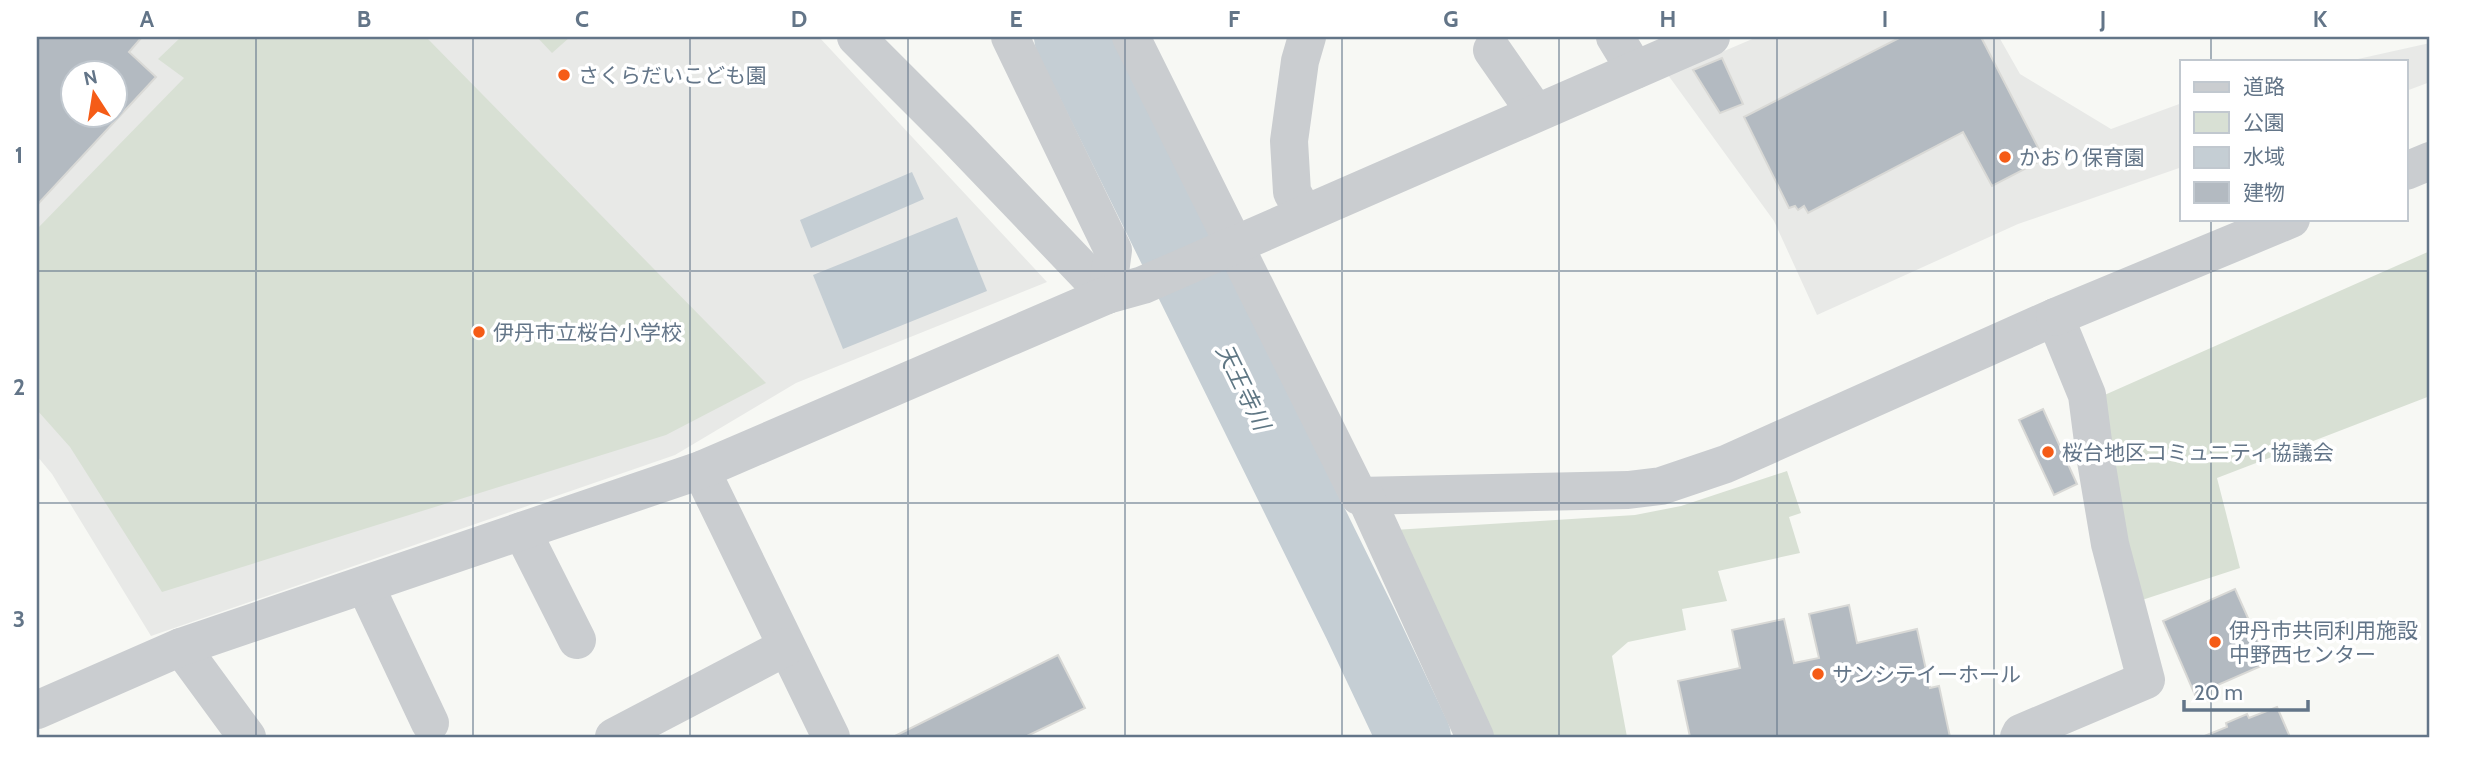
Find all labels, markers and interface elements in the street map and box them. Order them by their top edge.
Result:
text: A [140,5,155,33]
text: B [357,5,371,33]
text: C [575,5,589,33]
text: D [791,5,807,33]
text: E [1009,5,1023,33]
text: F [1228,5,1240,33]
text: G [1443,5,1459,33]
text: H [1660,5,1676,33]
text: I [1882,5,1888,33]
text: J [2099,5,2106,33]
text: K [2313,5,2328,33]
north arrow [60,60,130,130]
legend [2180,60,2408,220]
place label: さくらだいこども園 [578,63,767,88]
text: N [82,65,100,91]
marker: さくらだいこども園 [556,67,572,83]
text: 道路 [2243,74,2285,99]
text: 公園 [2243,110,2285,135]
text: 1 [15,141,23,169]
text: 水域 [2243,144,2285,169]
place label: かおり保育園 [2019,145,2145,170]
marker: かおり保育園 [1997,149,2013,165]
text: 建物 [2243,180,2285,205]
place label: 伊丹市立桜台小学校 [493,320,682,345]
marker: 伊丹市立桜台小学校 [471,324,487,340]
water label: 天王寺川 [1210,340,1277,437]
text: 2 [13,373,25,401]
place label: 桜台地区コミュニティ協議会 [2062,440,2334,465]
marker: 桜台地区コミュニティ協議会 [2040,444,2056,460]
text: 3 [13,605,25,633]
place label: 伊丹市共同利用施設 中野西センター [2229,618,2418,667]
marker: 伊丹市共同利用施設 中野西センター [2207,634,2223,650]
place label: サンシテイーホール [1832,662,2021,687]
marker: サンシテイーホール [1810,666,1826,682]
scale bar [2184,669,2308,713]
text: 20 m [2194,680,2243,705]

